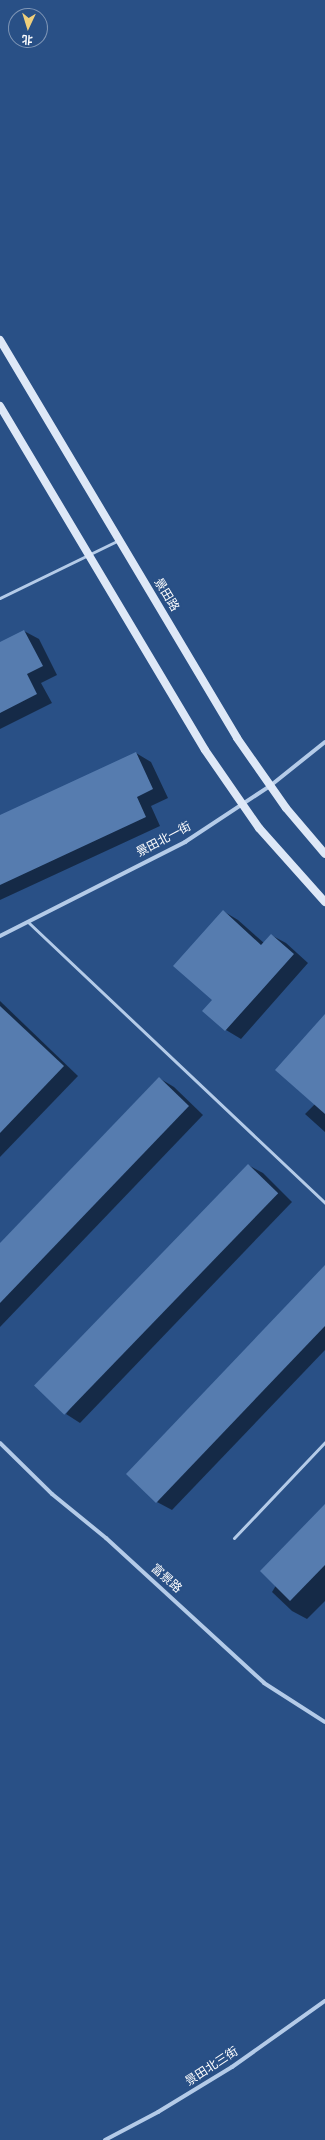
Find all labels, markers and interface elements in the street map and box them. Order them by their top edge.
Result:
north arrow [8,8,48,48]
text: 北 [21,33,33,46]
street label: 景田路 [151,576,181,614]
street label: 景田北一街 [134,820,194,860]
street label: 富景路 [148,1562,184,1596]
street label: 景田北三街 [183,2045,241,2089]

